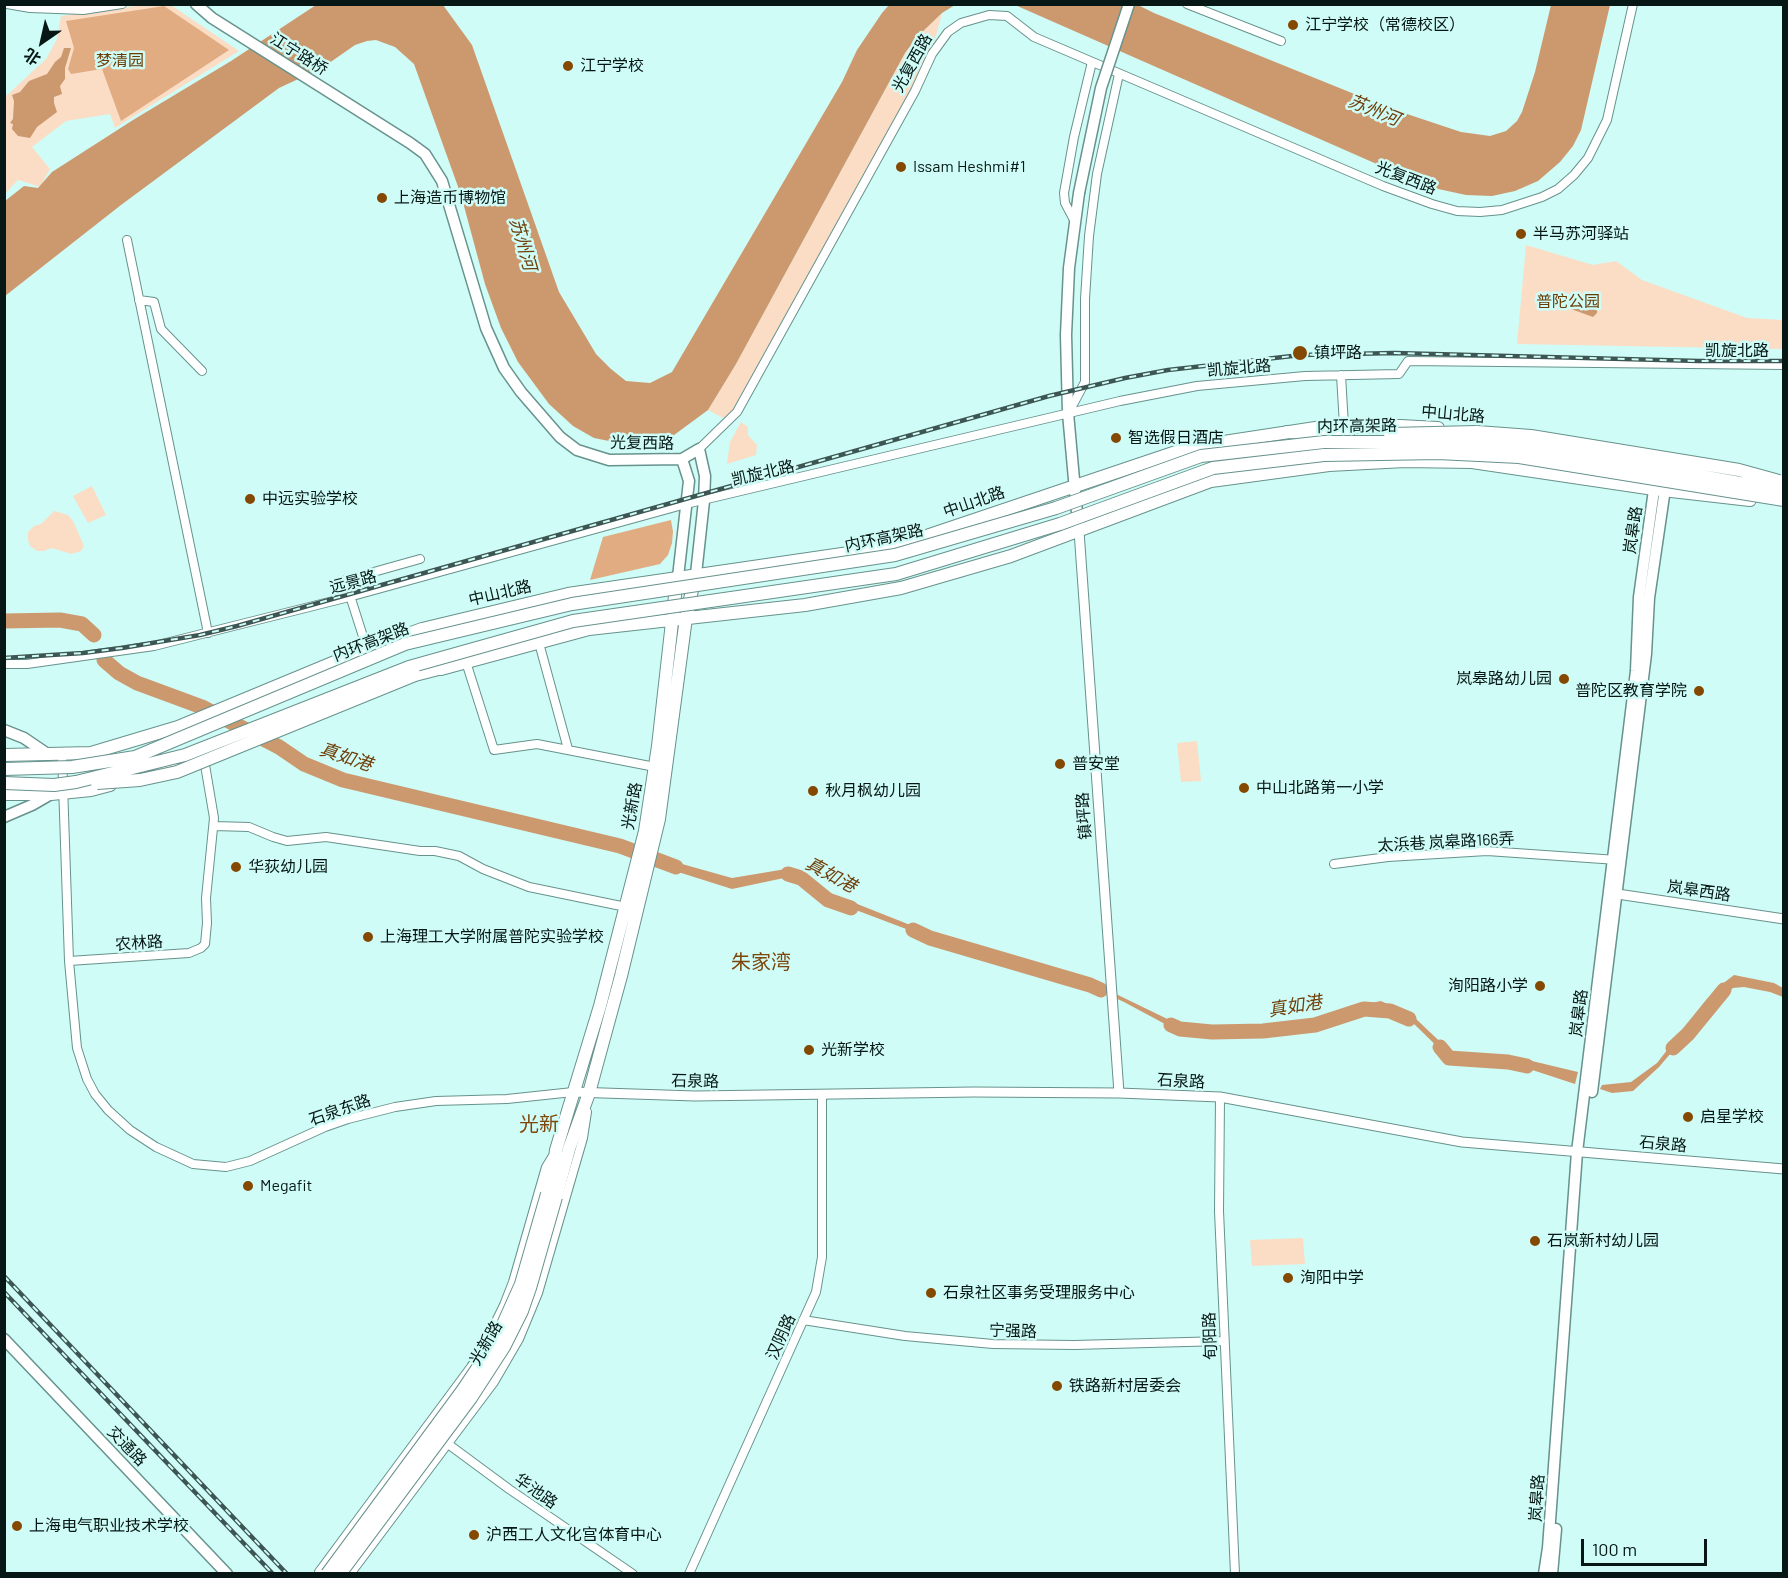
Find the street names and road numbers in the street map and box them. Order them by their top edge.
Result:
street label: 江宁路桥 [267,29,331,79]
street label: 光复西路 [888,30,936,96]
street label: 光复西路 [1373,158,1439,198]
street label: 凯旋北路 [1705,341,1769,361]
street label: 凯旋北路 [1206,356,1272,380]
street label: 中山北路 [1420,402,1486,426]
street label: 内环高架路 [1317,416,1397,436]
street label: 光复西路 [610,433,674,453]
street label: 凯旋北路 [730,456,796,490]
street label: 中山北路 [941,483,1007,521]
street label: 岚皋路 [1620,505,1646,555]
street label: 内环高架路 [843,520,925,556]
street label: 远景路 [327,567,379,597]
street label: 中山北路 [467,576,533,610]
street label: 内环高架路 [330,619,412,665]
street label: 光新路 [618,781,646,831]
street label: 镇坪路 [1073,791,1095,841]
street label: 太浜巷 岚皋路166弄 [1377,829,1515,855]
street label: 岚皋西路 [1666,877,1732,905]
street label: 农林路 [114,932,164,954]
street label: 岚皋路 [1567,988,1591,1038]
street label: 石泉路 [1157,1070,1205,1092]
street label: 石泉路 [671,1071,719,1091]
street label: 石泉东路 [307,1091,373,1129]
street label: 石泉路 [1638,1132,1688,1156]
street label: 汉阴路 [762,1311,800,1363]
street label: 旬阳路 [1200,1312,1220,1360]
street label: 光新路 [466,1317,506,1369]
street label: 宁强路 [989,1321,1037,1341]
street label: 交通路 [103,1422,151,1470]
street label: 华池路 [511,1469,561,1513]
street label: 岚皋路 [1526,1473,1548,1523]

